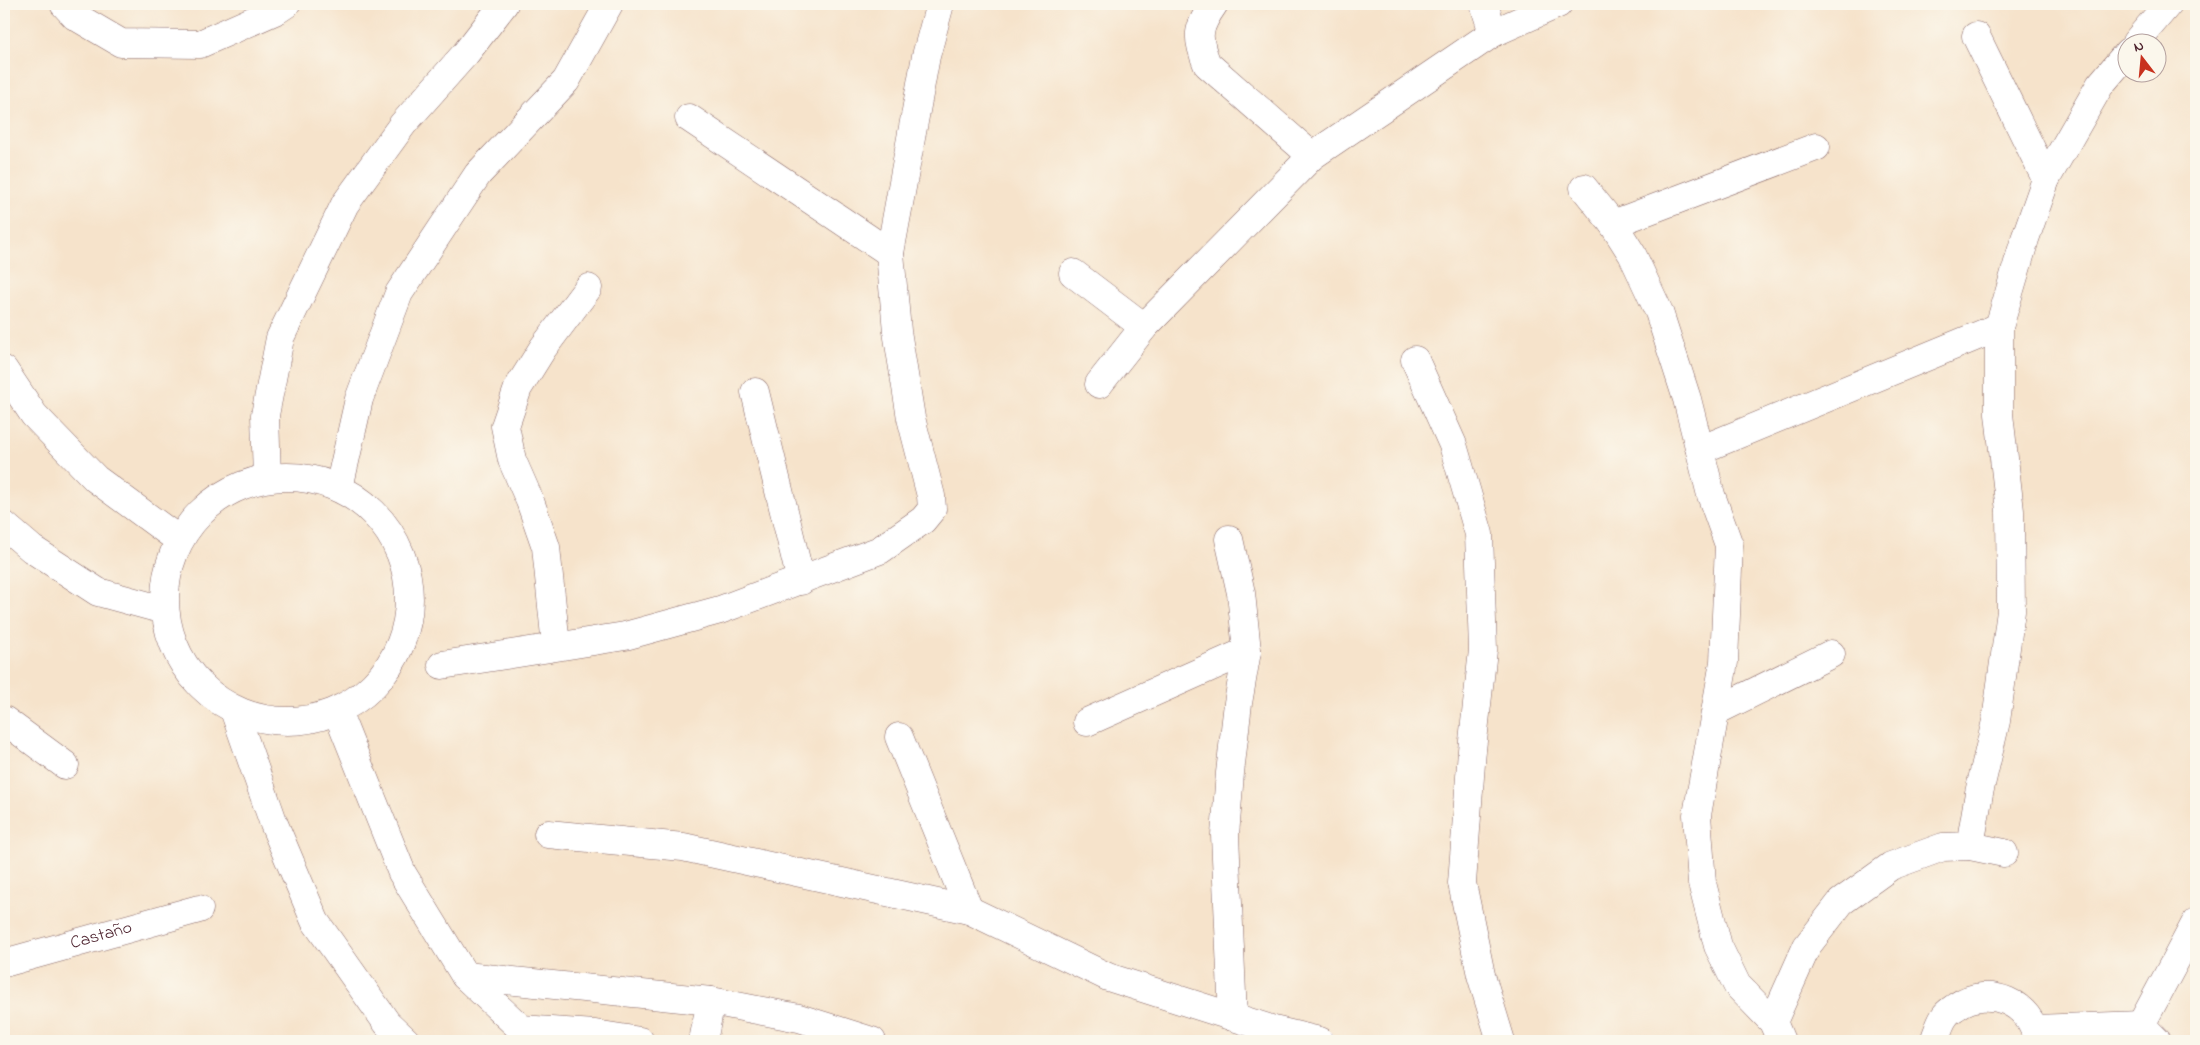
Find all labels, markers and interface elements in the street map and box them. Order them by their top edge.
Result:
north arrow [2118,32,2168,82]
text: N [2131,36,2146,58]
street label: Castaño [68,915,135,957]

